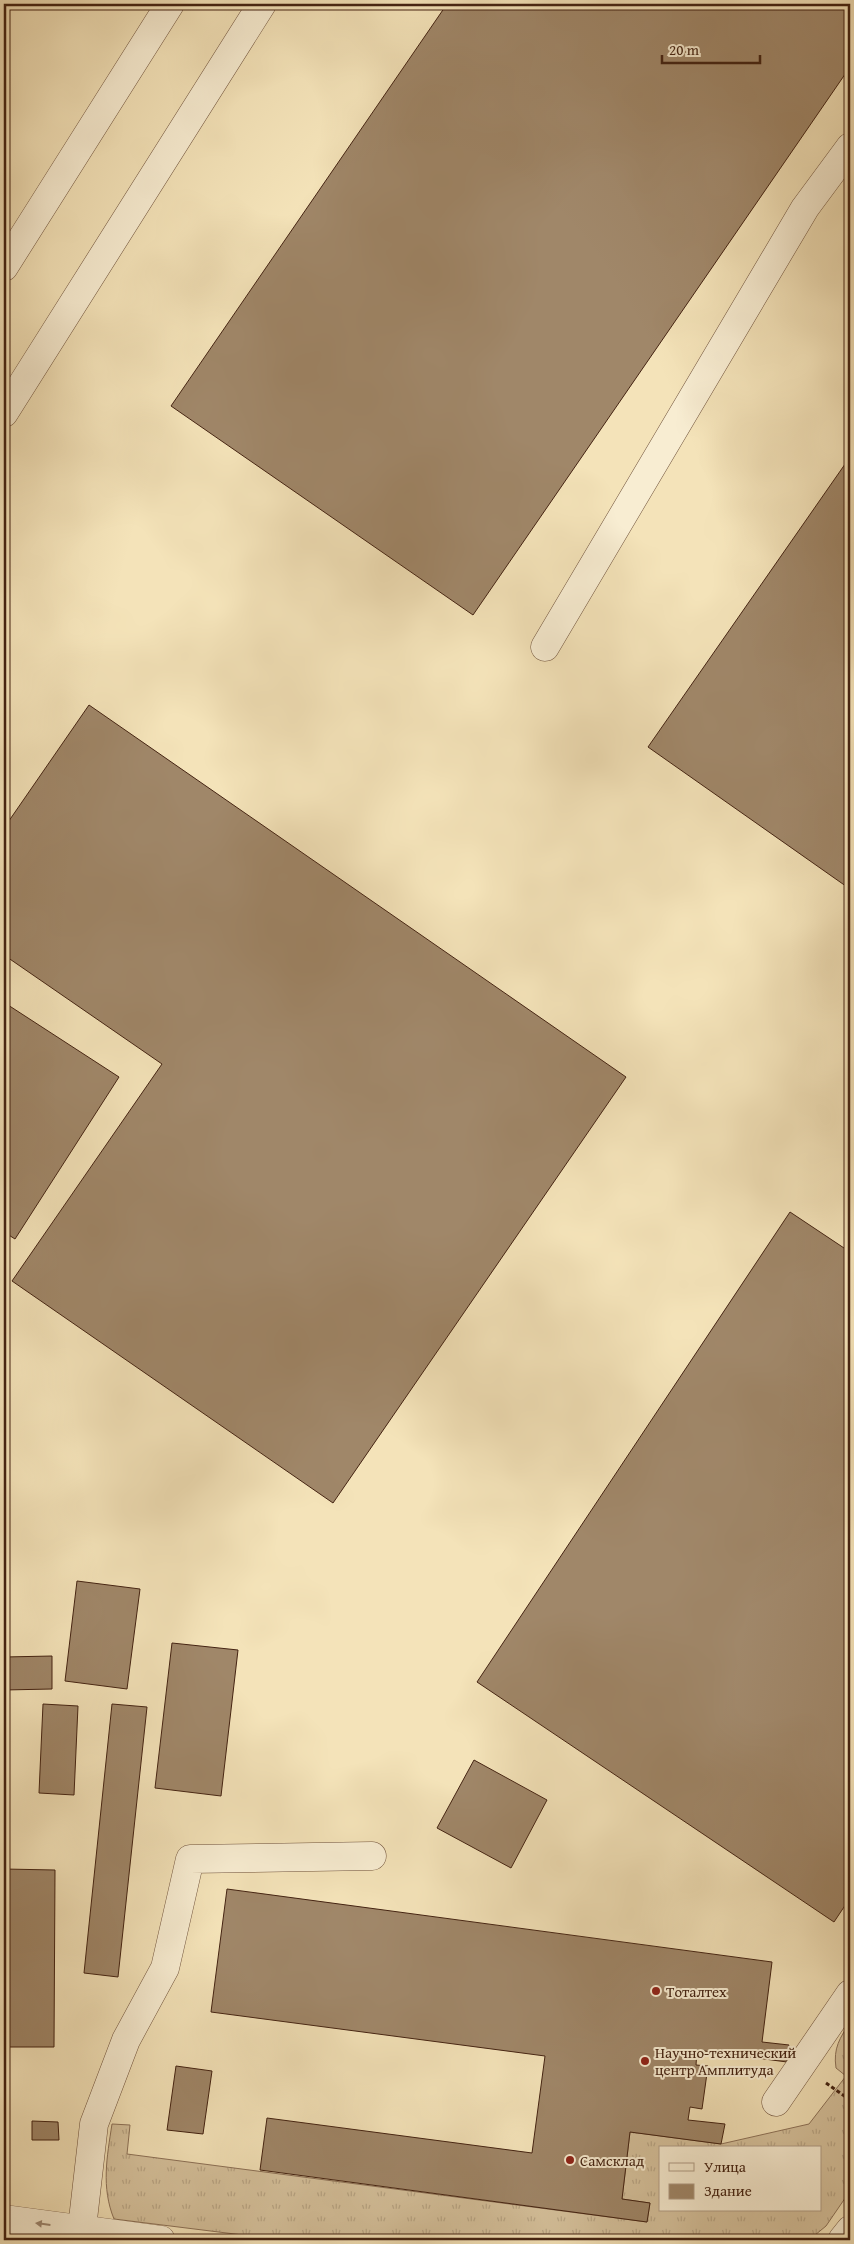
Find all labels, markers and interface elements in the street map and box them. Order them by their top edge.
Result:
scale bar [662,32,759,64]
text: 20 m [669,39,700,60]
place label: Тоталтех [666,1981,727,2002]
marker: Тоталтех [650,1985,662,1997]
place label: Научно-технический центр Амплитуда [655,2042,796,2080]
marker: Научно-технический центр Амплитуда [639,2055,651,2067]
legend [659,2146,822,2212]
place label: Самсклад [580,2150,644,2171]
marker: Самсклад [564,2154,576,2166]
text: Улица [704,2156,747,2177]
text: Здание [704,2180,752,2201]
one-way arrow [35,2220,51,2228]

